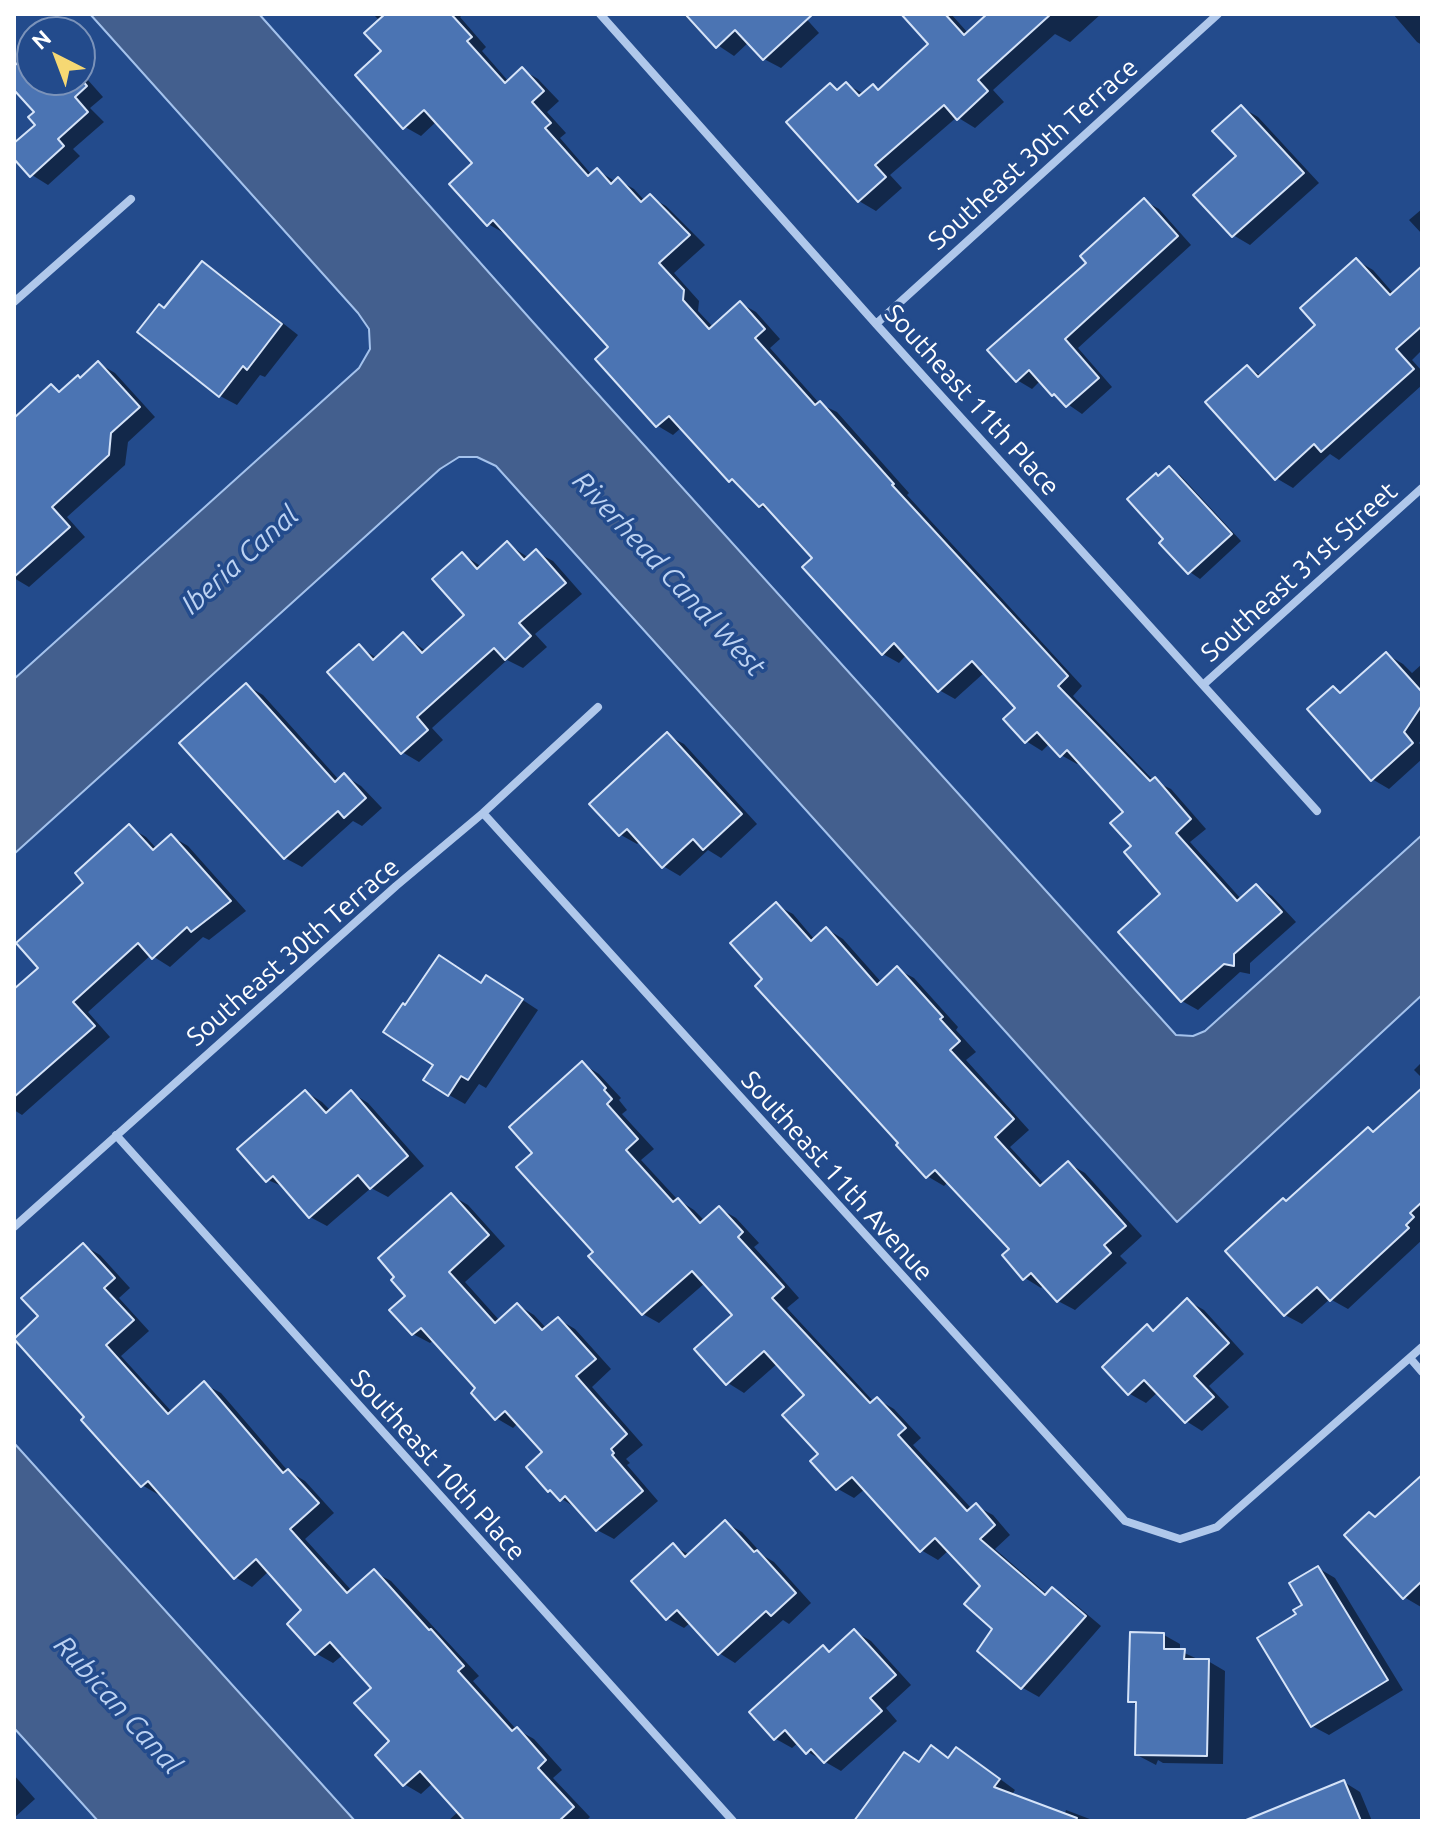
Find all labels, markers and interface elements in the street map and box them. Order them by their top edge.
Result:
north arrow [16,16,96,96]
text: N [26,25,55,54]
street label: Southeast 30th Terrace [922,52,1144,256]
street label: Southeast 11th Place [878,298,1066,502]
water label: Riverhead Canal West [566,465,772,683]
street label: Southeast 31st Street [1194,476,1404,668]
water label: Iberia Canal [174,499,306,621]
street label: Southeast 30th Terrace [180,851,406,1053]
street label: Southeast 11th Avenue [734,1065,940,1287]
street label: Southeast 10th Place [344,1363,532,1567]
water label: Rubican Canal [47,1629,189,1781]

